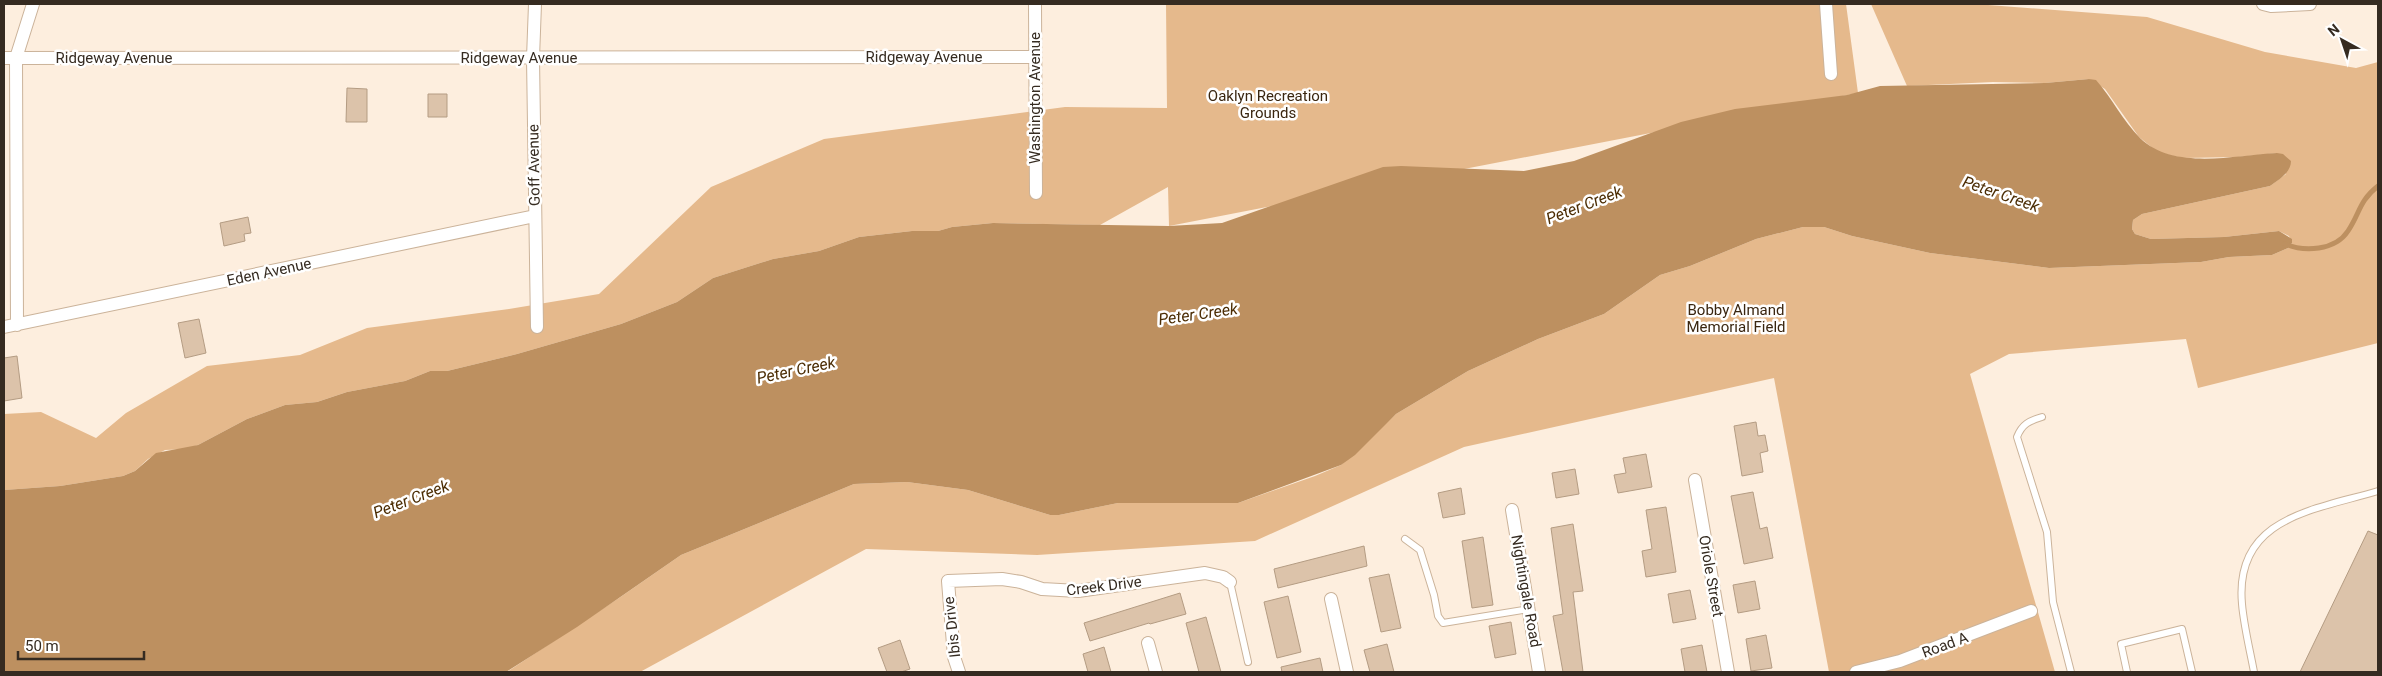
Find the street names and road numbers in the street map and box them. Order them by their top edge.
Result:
street label: Washington Avenue [1026,32,1044,164]
street label: Ridgeway Avenue [866,48,983,66]
street label: Ridgeway Avenue [56,49,173,67]
street label: Ridgeway Avenue [461,49,578,67]
street label: Goff Avenue [524,124,544,206]
street label: Eden Avenue [225,254,313,290]
street label: Nightingale Road [1507,533,1545,649]
street label: Oriole Street [1695,534,1727,618]
street label: Creek Drive [1065,572,1143,600]
street label: Ibis Drive [940,596,964,658]
street label: Road A [1919,628,1971,662]

